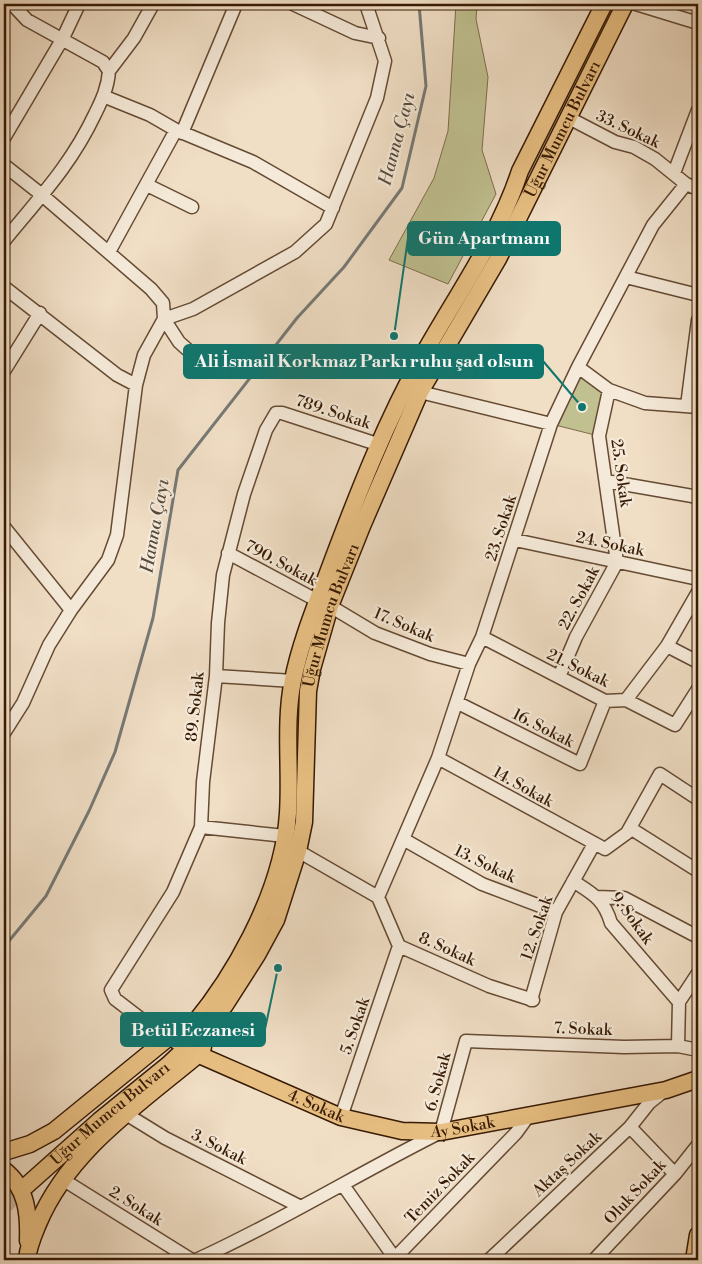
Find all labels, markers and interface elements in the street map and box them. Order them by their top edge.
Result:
street label: Uğur Mumcu Bulvarı [520,57,605,201]
water label: Hanna Çayı [373,90,421,189]
street label: 33. Sokak [593,106,665,153]
callout: Gün Apartmanı [408,222,560,255]
text: Gün Apartmanı [418,227,550,250]
callout: Ali İsmail Korkmaz Parkı ruhu şad olsun [184,345,543,378]
text: Ali İsmail Korkmaz Parkı ruhu şad olsun [194,350,533,373]
street label: 789. Sokak [293,390,375,434]
street label: 25. Sokak [606,438,636,510]
water label: Hanna Çayı [135,477,175,576]
street label: 23. Sokak [481,491,522,564]
street label: 24. Sokak [574,527,648,561]
street label: 790. Sokak [242,536,322,591]
street label: Uğur Mumcu Bulvarı [299,541,364,689]
street label: 22. Sokak [554,562,605,633]
street label: 17. Sokak [371,603,439,647]
street label: 21. Sokak [544,644,614,692]
street label: 89. Sokak [181,670,209,743]
street label: 16. Sokak [509,704,579,753]
street label: 14. Sokak [489,762,558,813]
street label: 13. Sokak [451,841,521,888]
street label: 9. Sokak [606,888,659,950]
street label: 12. Sokak [517,892,558,963]
street label: 8. Sokak [415,928,480,971]
street label: 5. Sokak [336,993,375,1057]
callout: Betül Eczanesi [121,1013,265,1046]
street label: 7. Sokak [554,1018,614,1040]
text: Betül Eczanesi [131,1019,255,1042]
street label: 6. Sokak [421,1049,456,1114]
street label: Uğur Mumcu Bulvarı [46,1057,174,1170]
street label: 4. Sokak [285,1085,349,1128]
street label: Ay Sokak [430,1112,498,1142]
street label: 3. Sokak [188,1125,251,1170]
street label: Aktaş Sokak [528,1126,607,1202]
street label: Temiz Sokak [401,1147,480,1228]
street label: Oluk Sokak [600,1154,671,1229]
street label: 2. Sokak [105,1182,168,1231]

